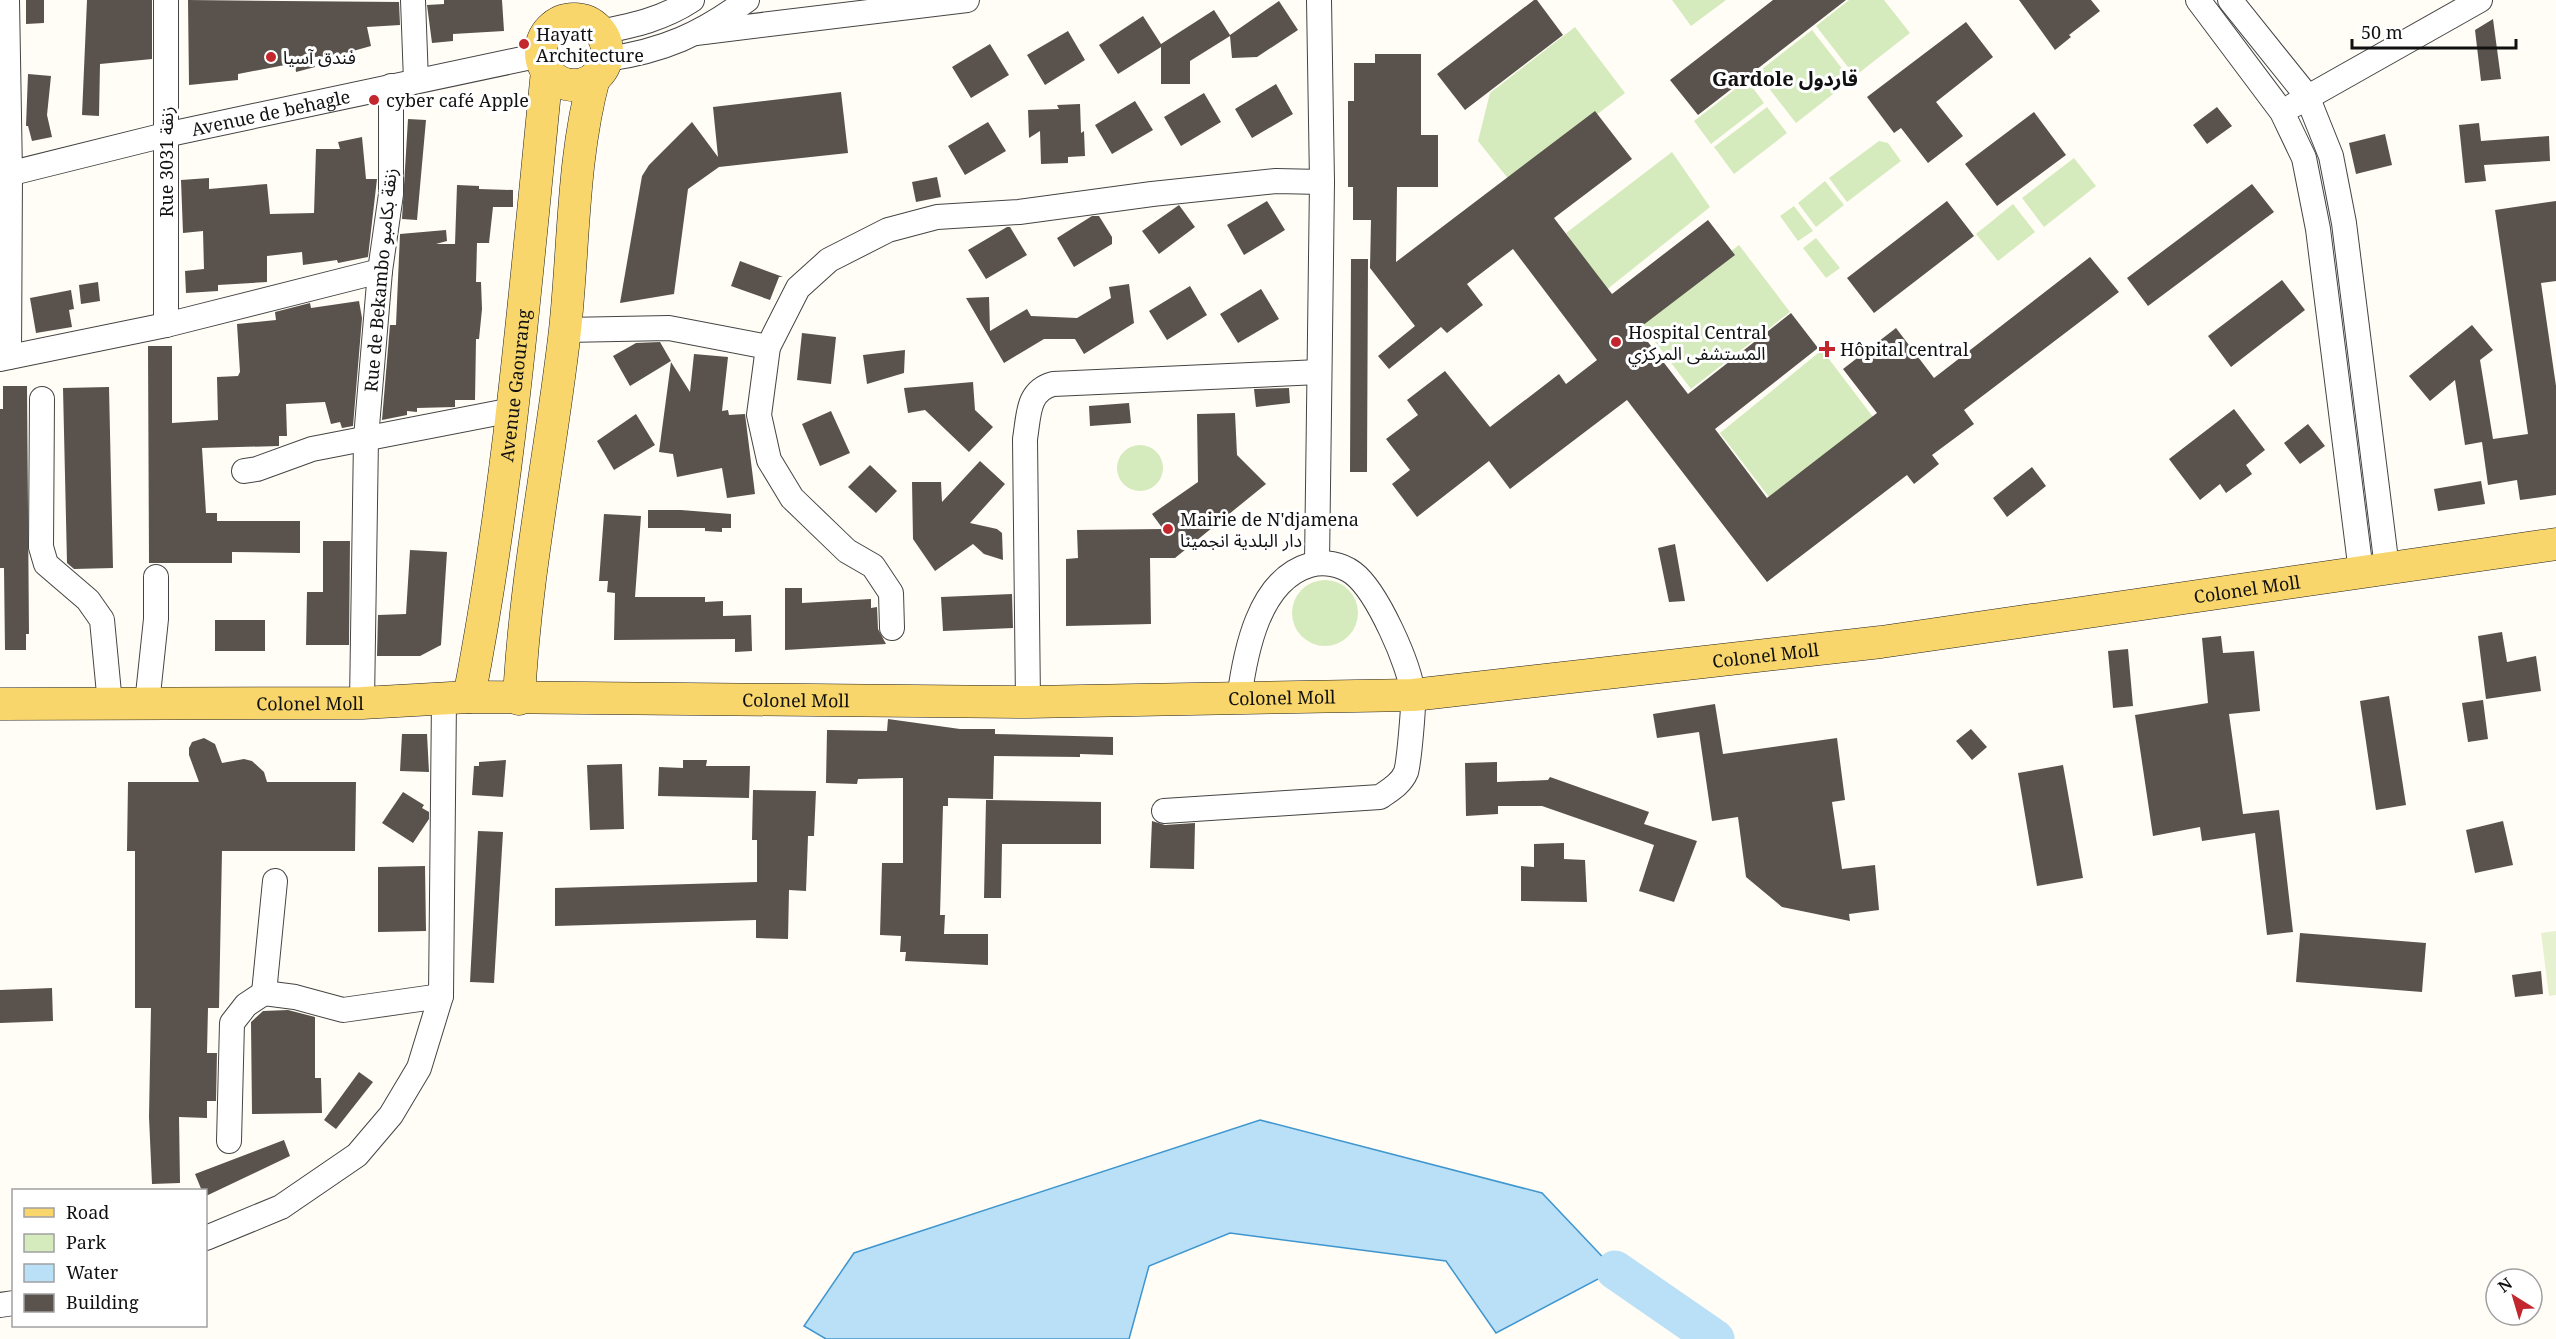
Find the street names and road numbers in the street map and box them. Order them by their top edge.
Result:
street label: Avenue de behagle [189,84,352,141]
street label: Rue 3031 زنقة [154,106,178,218]
street label: Rue de Bekambo زنقة بكامبو [358,167,402,393]
street label: Avenue Gaourang [494,308,535,463]
street label: Colonel Moll [2192,569,2302,608]
street label: Colonel Moll [1711,637,1821,673]
street label: Colonel Moll [1228,684,1336,710]
street label: Colonel Moll [742,687,850,712]
street label: Colonel Moll [256,691,364,715]

